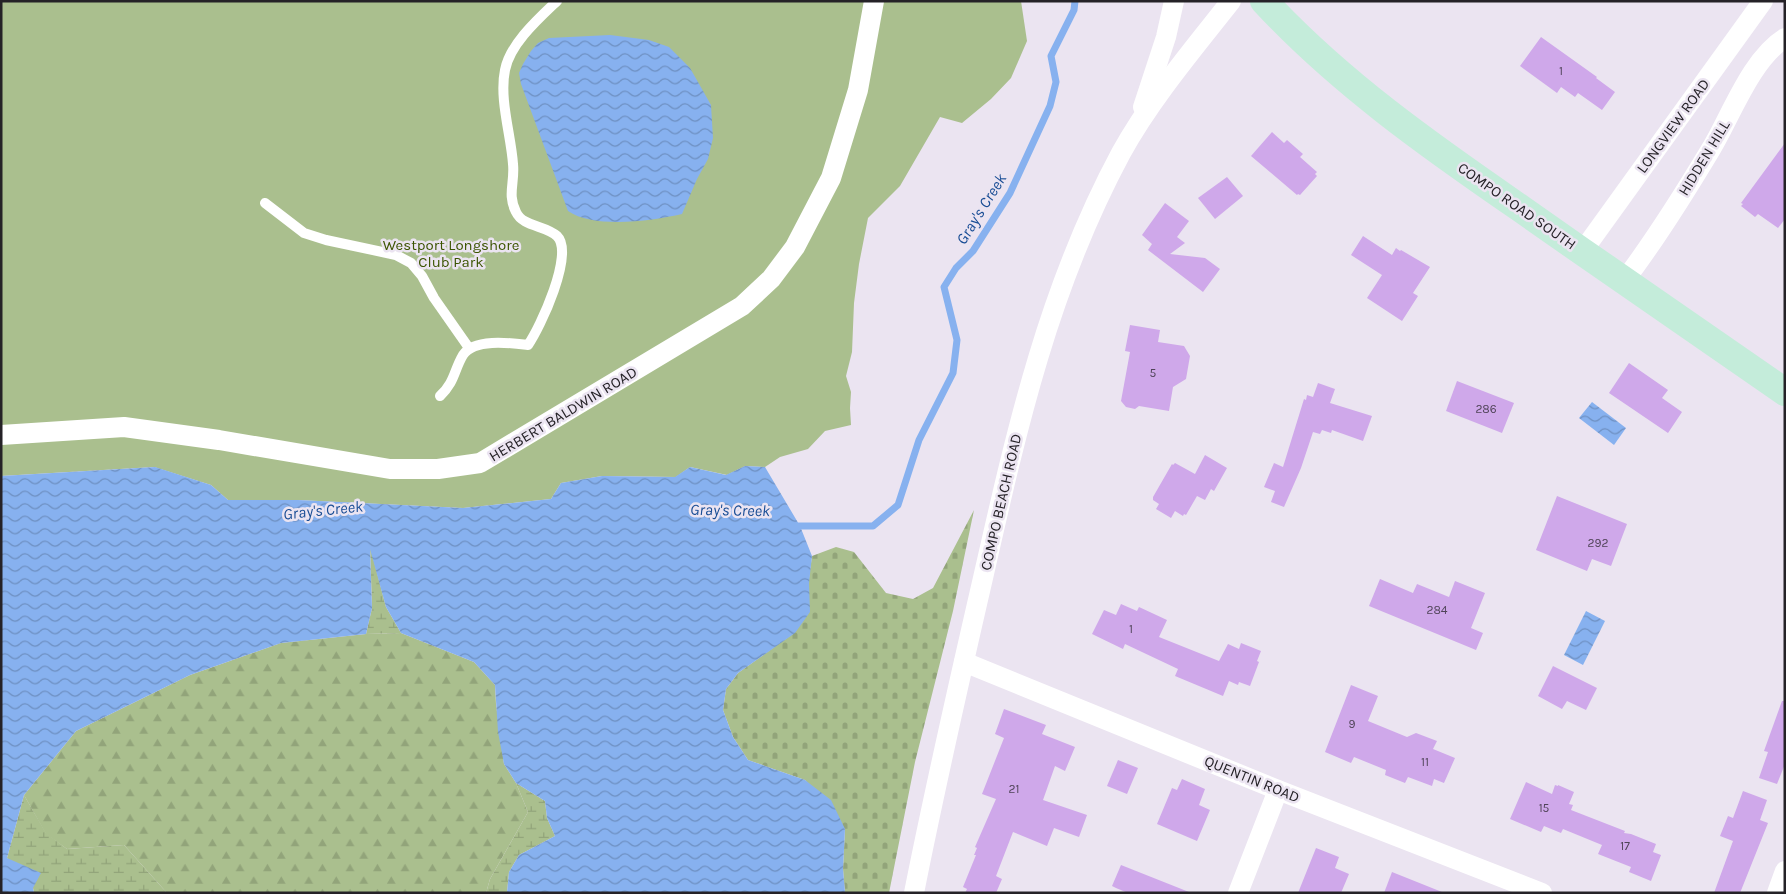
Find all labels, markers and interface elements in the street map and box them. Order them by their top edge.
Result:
house number: 1 [1559,64,1563,78]
street label: LONGVIEW ROAD [1633,75,1713,177]
street label: HIDDEN HILL [1675,117,1733,199]
street label: COMPO ROAD SOUTH [1454,158,1580,254]
water label: Gray's Creek [952,169,1011,248]
park label: Westport Longshore Club Park [383,236,519,271]
street label: HERBERT BALDWIN ROAD [486,363,640,465]
house number: 5 [1150,366,1157,380]
house number: 286 [1475,402,1497,416]
street label: COMPO BEACH ROAD [977,432,1025,572]
water label: Gray's Creek [282,496,365,524]
water label: Gray's Creek [690,500,771,520]
house number: 292 [1588,536,1608,550]
house number: 284 [1426,603,1448,617]
house number: 1 [1129,622,1133,636]
house number: 9 [1349,717,1356,731]
street label: QUENTIN ROAD [1202,752,1302,806]
house number: 11 [1421,755,1429,769]
house number: 21 [1009,782,1019,796]
house number: 15 [1539,801,1550,815]
house number: 17 [1620,839,1630,853]

